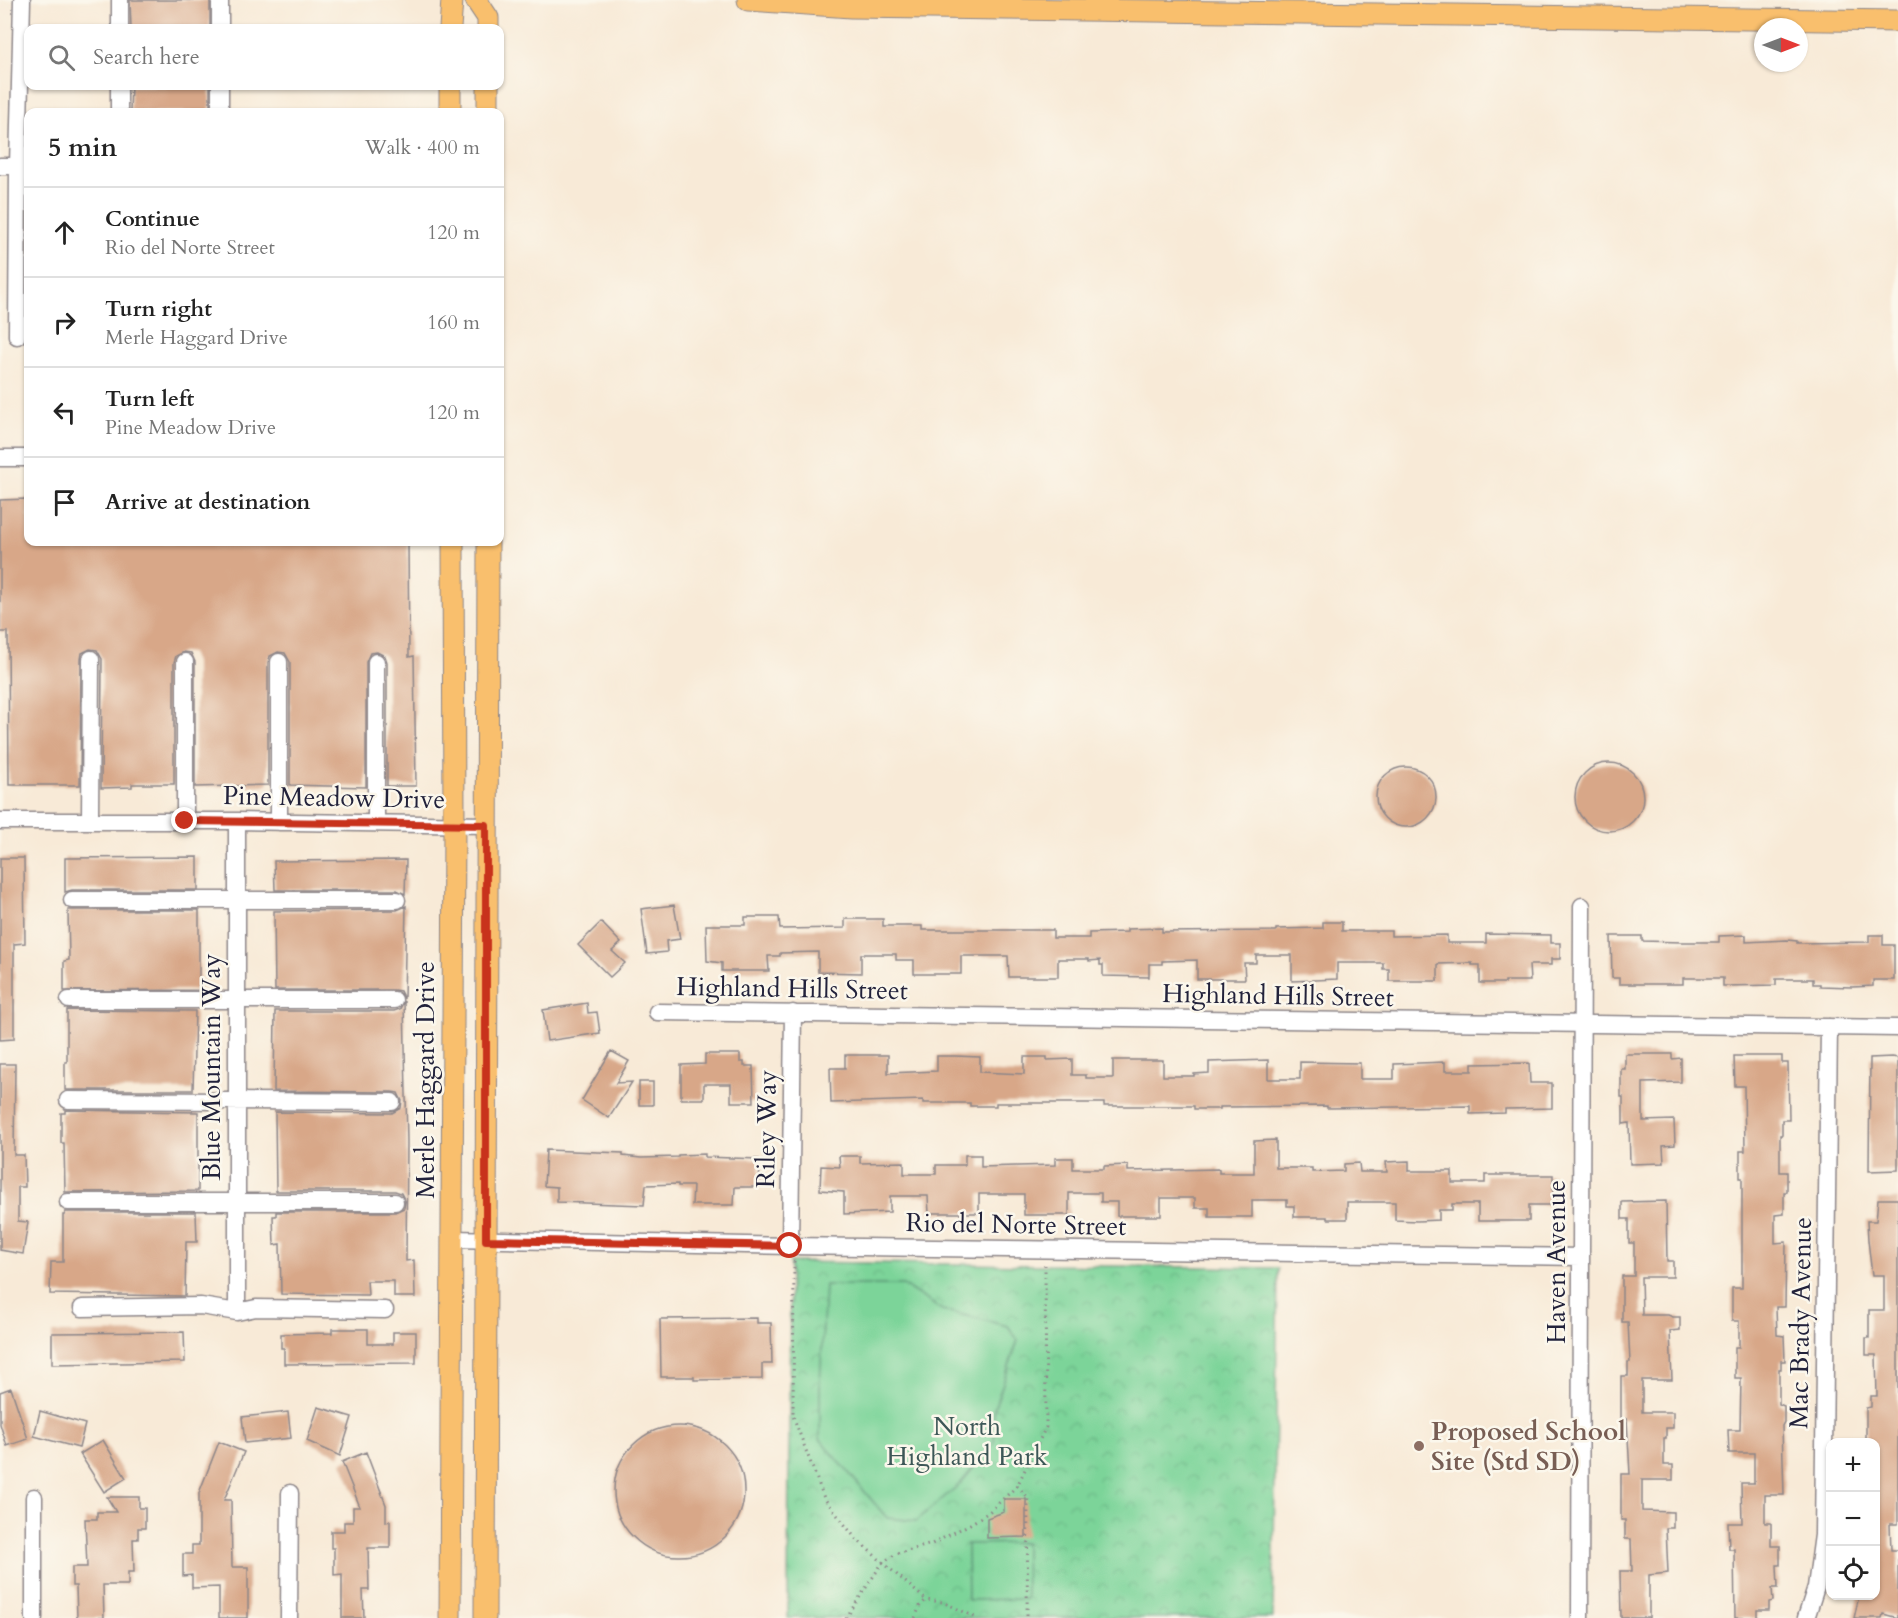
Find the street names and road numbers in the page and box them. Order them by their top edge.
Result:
street label: Pine Meadow Drive [223,778,445,817]
street label: Blue Mountain Way [194,953,229,1181]
street label: Merle Haggard Drive [408,961,443,1199]
street label: Highland Hills Street [676,969,908,1008]
street label: Highland Hills Street [1162,976,1394,1015]
street label: Riley Way [748,1069,785,1188]
street label: Haven Avenue [1539,1180,1574,1344]
street label: Rio del Norte Street [905,1205,1127,1244]
street label: Mac Brady Avenue [1781,1217,1820,1429]

